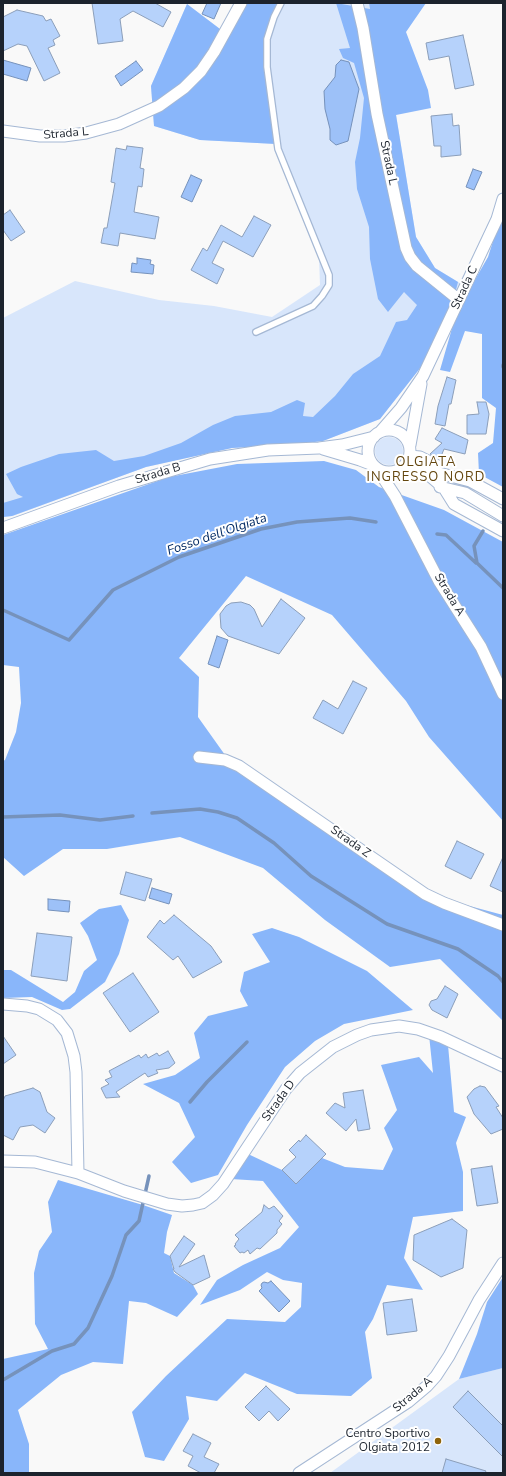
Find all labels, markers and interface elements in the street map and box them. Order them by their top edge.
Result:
street label: Strada L [43,125,89,143]
street label: Strada L [376,139,400,187]
street label: Strada C [449,264,481,312]
district label: OLGIATA INGRESSO NORD [367,455,485,486]
street label: Strada B [134,460,182,488]
water label: Fosso dell’Olgiata [165,511,269,559]
street label: Strada A [431,571,467,619]
street label: Strada Z [327,823,373,861]
street label: Strada D [259,1078,299,1124]
street label: Strada A [390,1374,436,1416]
place label: Centro Sportivo Olgiata 2012 [346,1427,430,1455]
marker: Centro Sportivo Olgiata 2012 [433,1436,443,1446]

